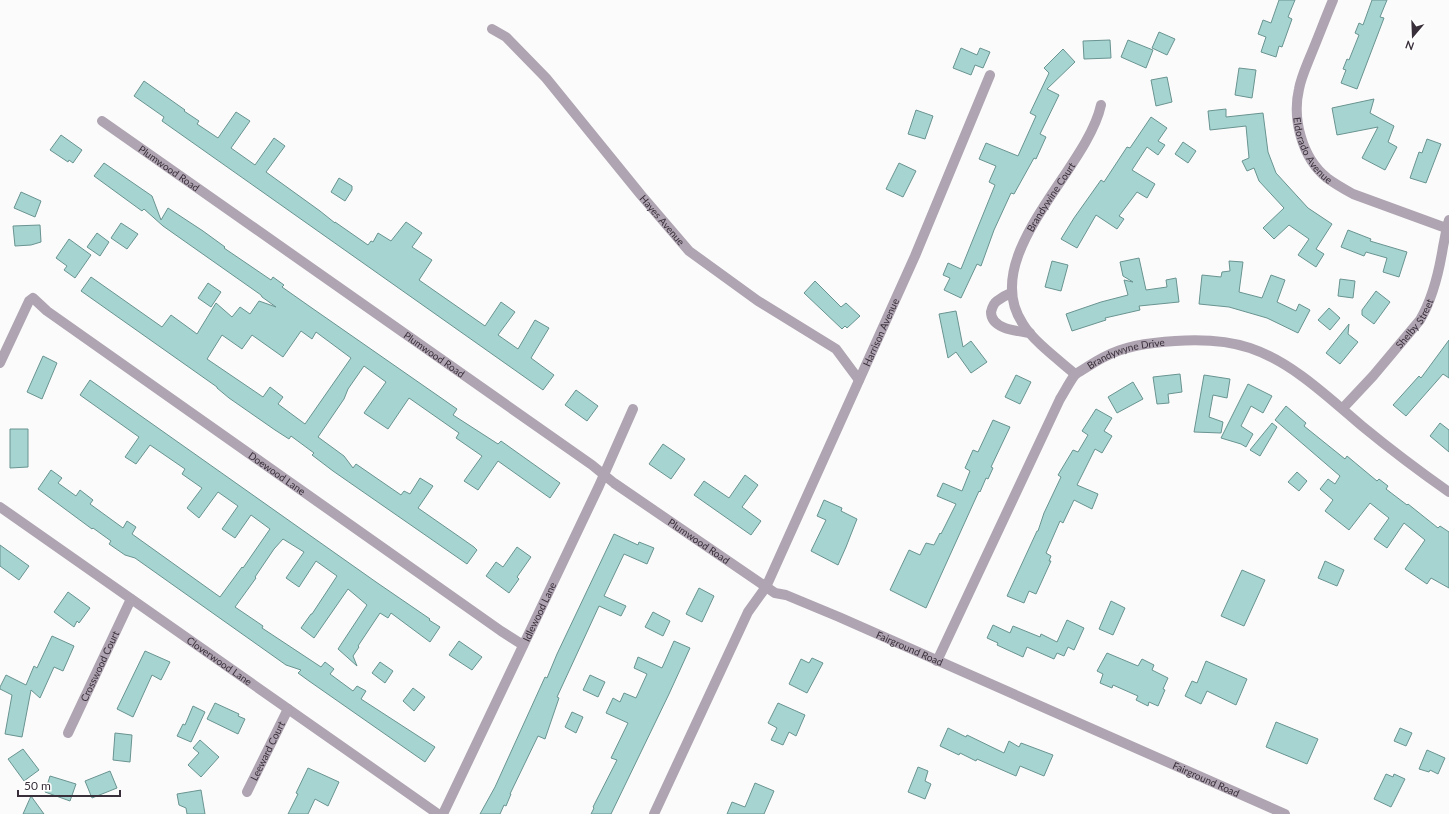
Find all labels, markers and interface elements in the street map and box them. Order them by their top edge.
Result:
north arrow [1393,16,1433,56]
text: N [1403,38,1416,53]
street label: Eldorado Avenue [1291,116,1335,186]
street label: Plumwood Road [136,143,202,194]
street label: Brandywine Court [1024,160,1078,234]
street label: Hayes Avenue [638,192,687,248]
street label: Harrison Avenue [860,296,901,368]
street label: Shelby Street [1393,297,1436,351]
street label: Plumwood Road [402,329,467,380]
street label: Brandywyne Drive [1085,336,1165,371]
street label: Doewood Lane [246,449,308,497]
street label: Plumwood Road [666,516,732,566]
street label: Idlewood Lane [520,580,558,643]
street label: Crosswood Court [78,628,121,703]
street label: Fairground Road [874,628,945,668]
street label: Cloverwood Lane [185,634,254,688]
street label: Leeward Court [248,719,287,782]
street label: Fairground Road [1171,759,1241,799]
scale bar [18,772,120,798]
text: 50 m [24,778,51,793]

